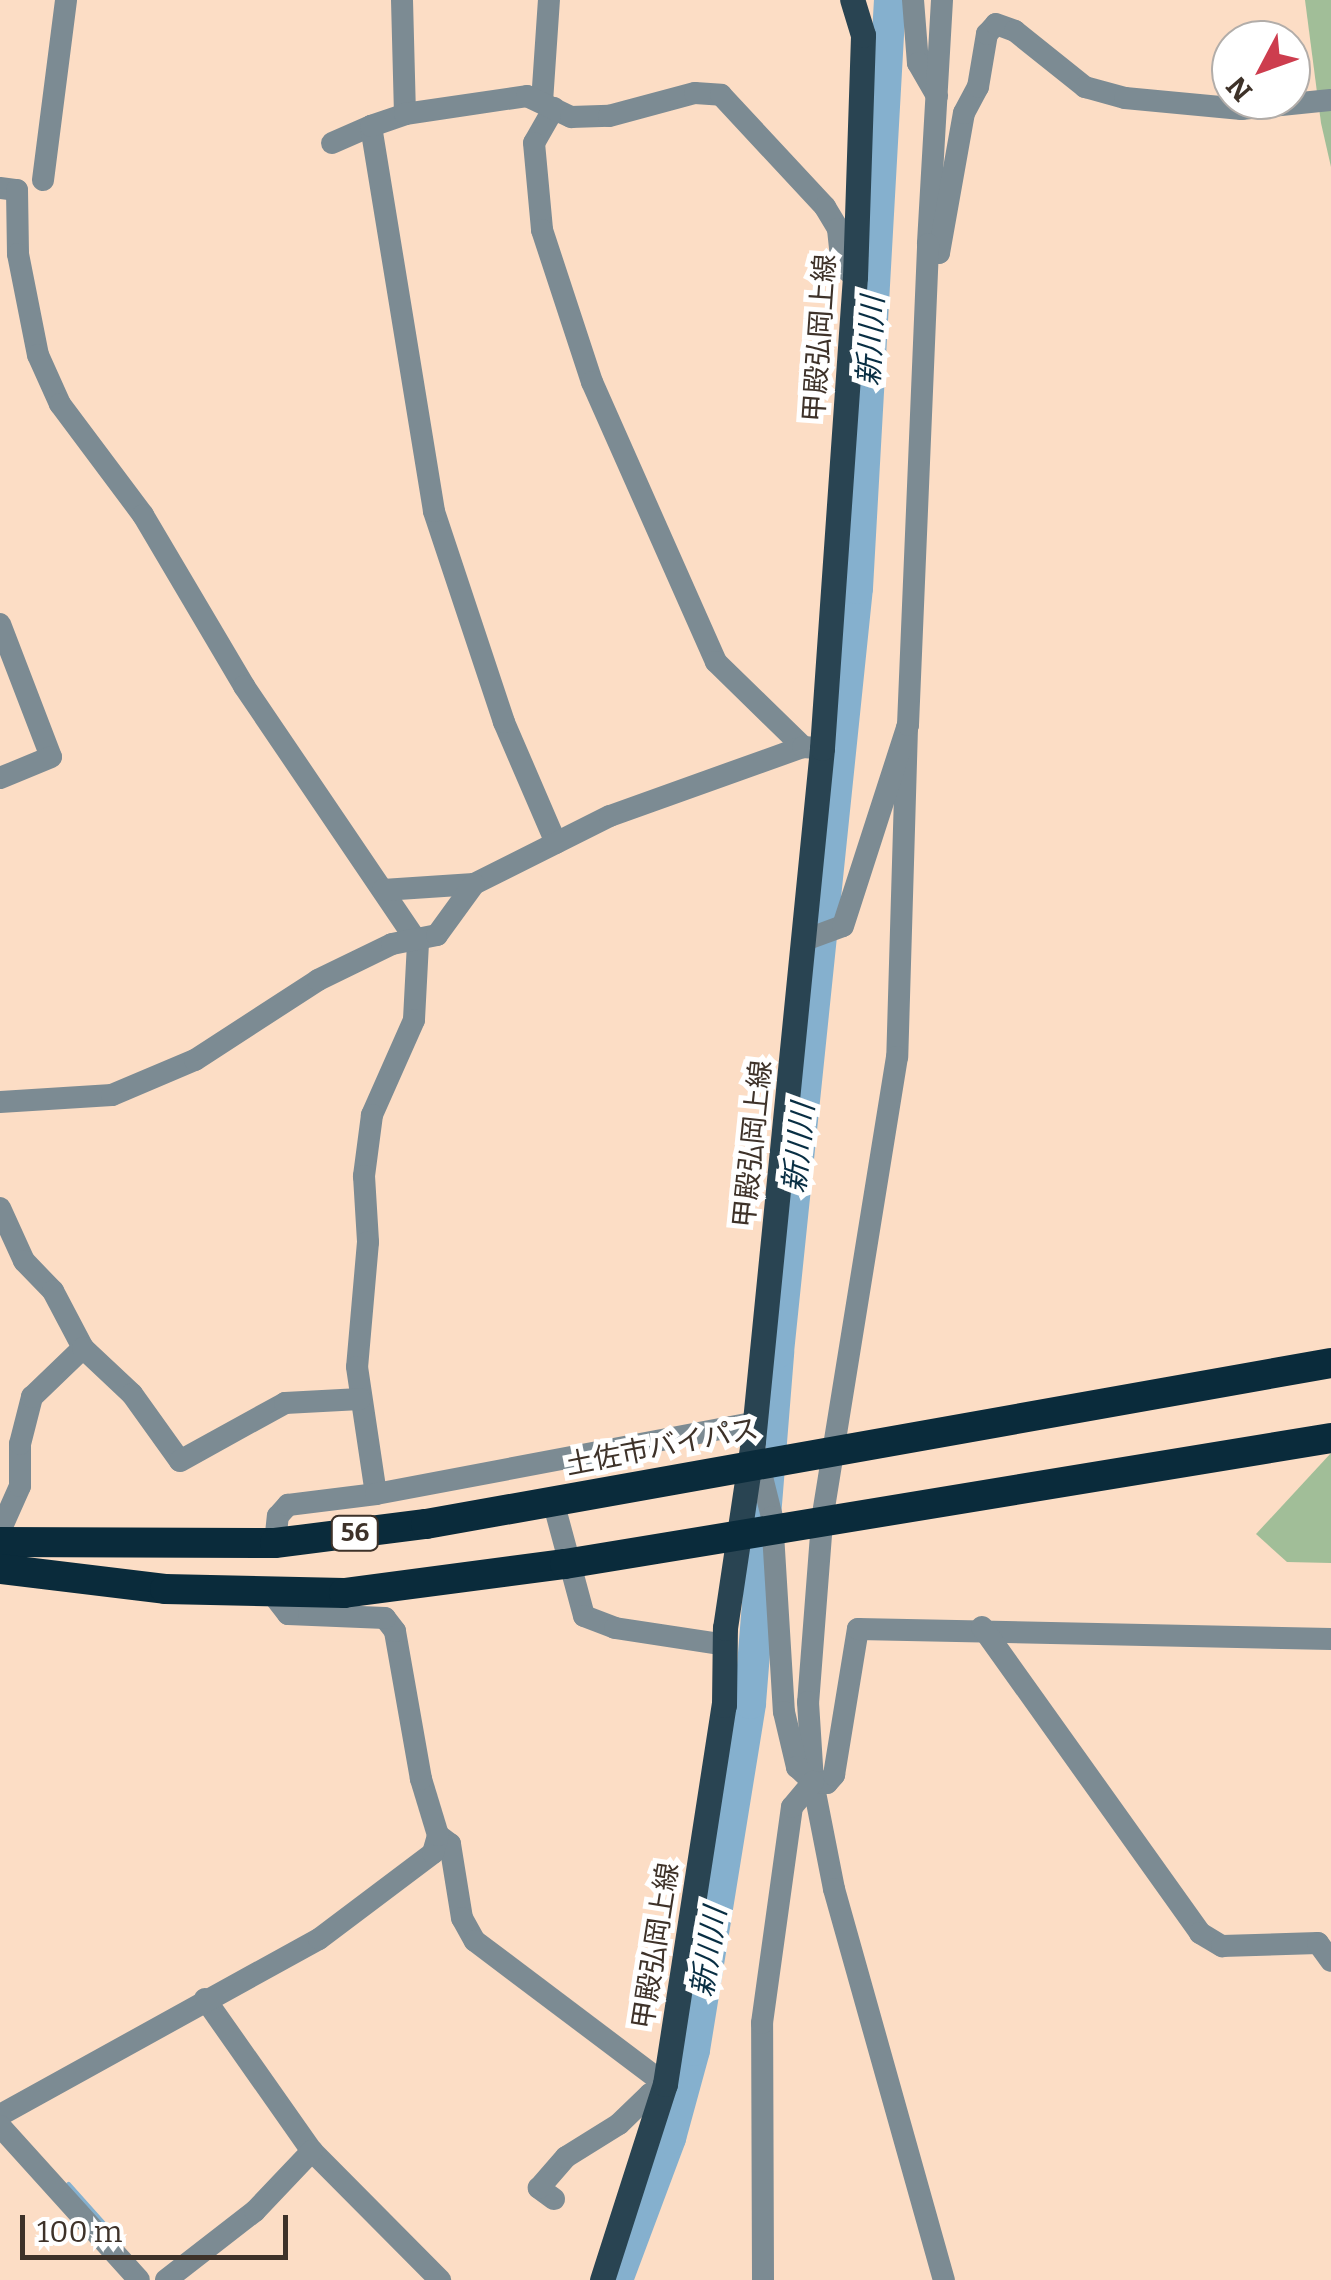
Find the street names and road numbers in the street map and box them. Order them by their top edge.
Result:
street label: 甲殿弘岡上線 [797,253,843,423]
street label: 甲殿弘岡上線 [728,1059,778,1229]
street label: 土佐市バイパス [563,1412,761,1482]
road number: 56 [330,1513,380,1553]
street label: 甲殿弘岡上線 [626,1860,686,2032]

